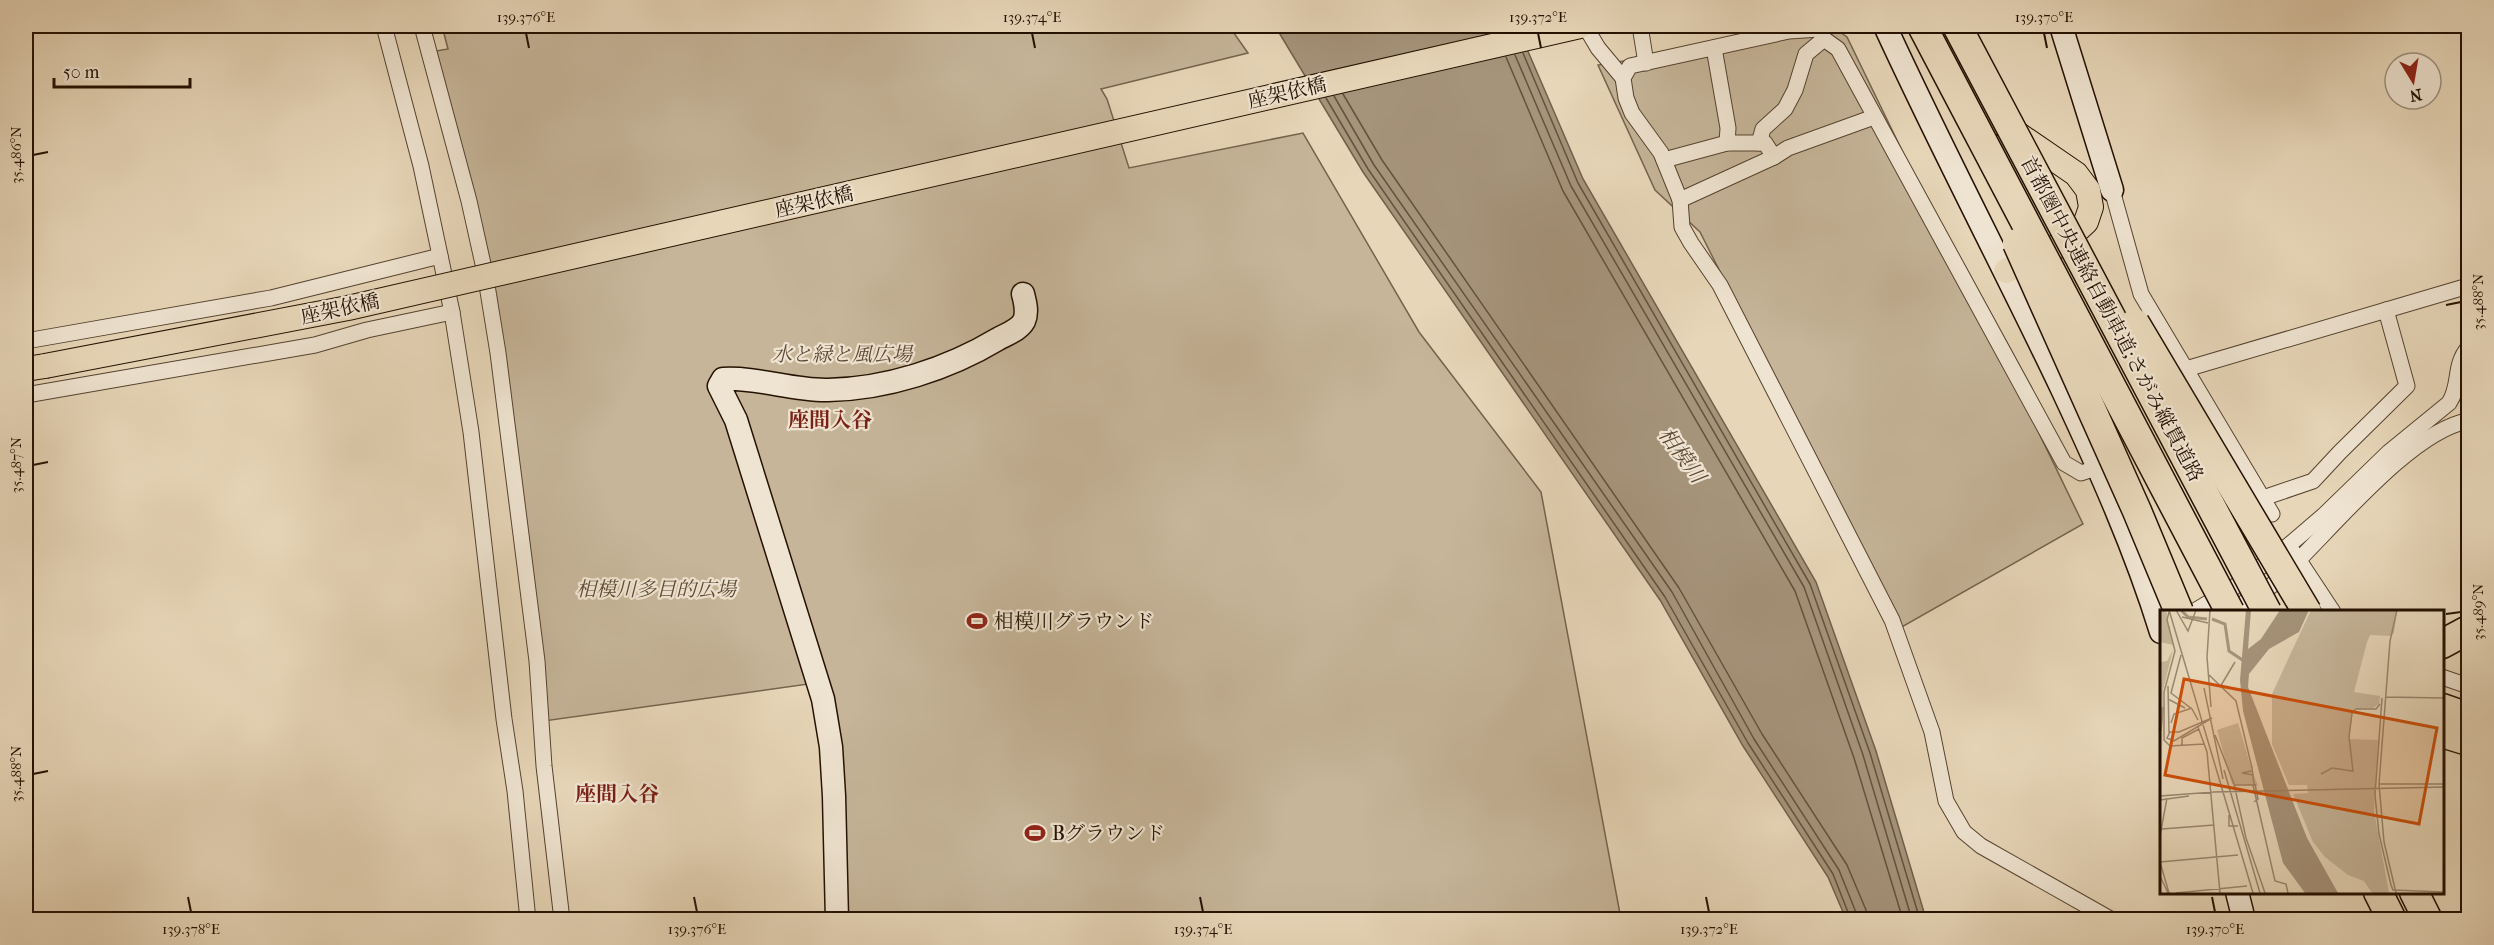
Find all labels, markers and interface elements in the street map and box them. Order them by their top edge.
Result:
text: 139.376°E [497,8,555,26]
text: 139.374°E [1003,8,1061,26]
text: 139.372°E [1509,8,1567,26]
text: 139.370°E [2015,8,2073,26]
scale bar [54,51,190,89]
north arrow [2383,51,2443,111]
text: 50 m [63,62,100,83]
street label: 座架依橋 [1245,73,1329,113]
text: N [2407,85,2424,106]
text: 35.486°N [7,126,25,184]
street label: 首都圏中央連絡自動車道;さがみ縦貫道路 [2016,152,2208,486]
street label: 座架依橋 [772,182,856,222]
text: 35.488°N [2469,273,2487,330]
street label: 座架依橋 [298,289,382,329]
park label: 水と緑と風広場 [772,343,914,366]
district label: 座間入谷 [788,408,872,432]
water label: 相模川 [1654,422,1711,489]
text: 35.487°N [7,436,25,493]
park label: 相模川多目的広場 [576,578,738,601]
text: 35.489°N [2469,583,2487,641]
sports icon: 相模川グラウンド [965,609,989,633]
place label: 相模川グラウンド [994,610,1154,633]
inset map [2160,610,2443,894]
text: 35.488°N [7,745,25,802]
district label: 座間入谷 [575,782,659,806]
sports icon: Bグラウンド [1023,821,1047,845]
place label: Bグラウンド [1052,822,1165,845]
text: 139.378°E [162,920,220,938]
text: 139.376°E [668,920,726,938]
text: 139.374°E [1174,920,1232,938]
text: 139.372°E [1680,920,1738,938]
text: 139.370°E [2186,920,2244,938]

